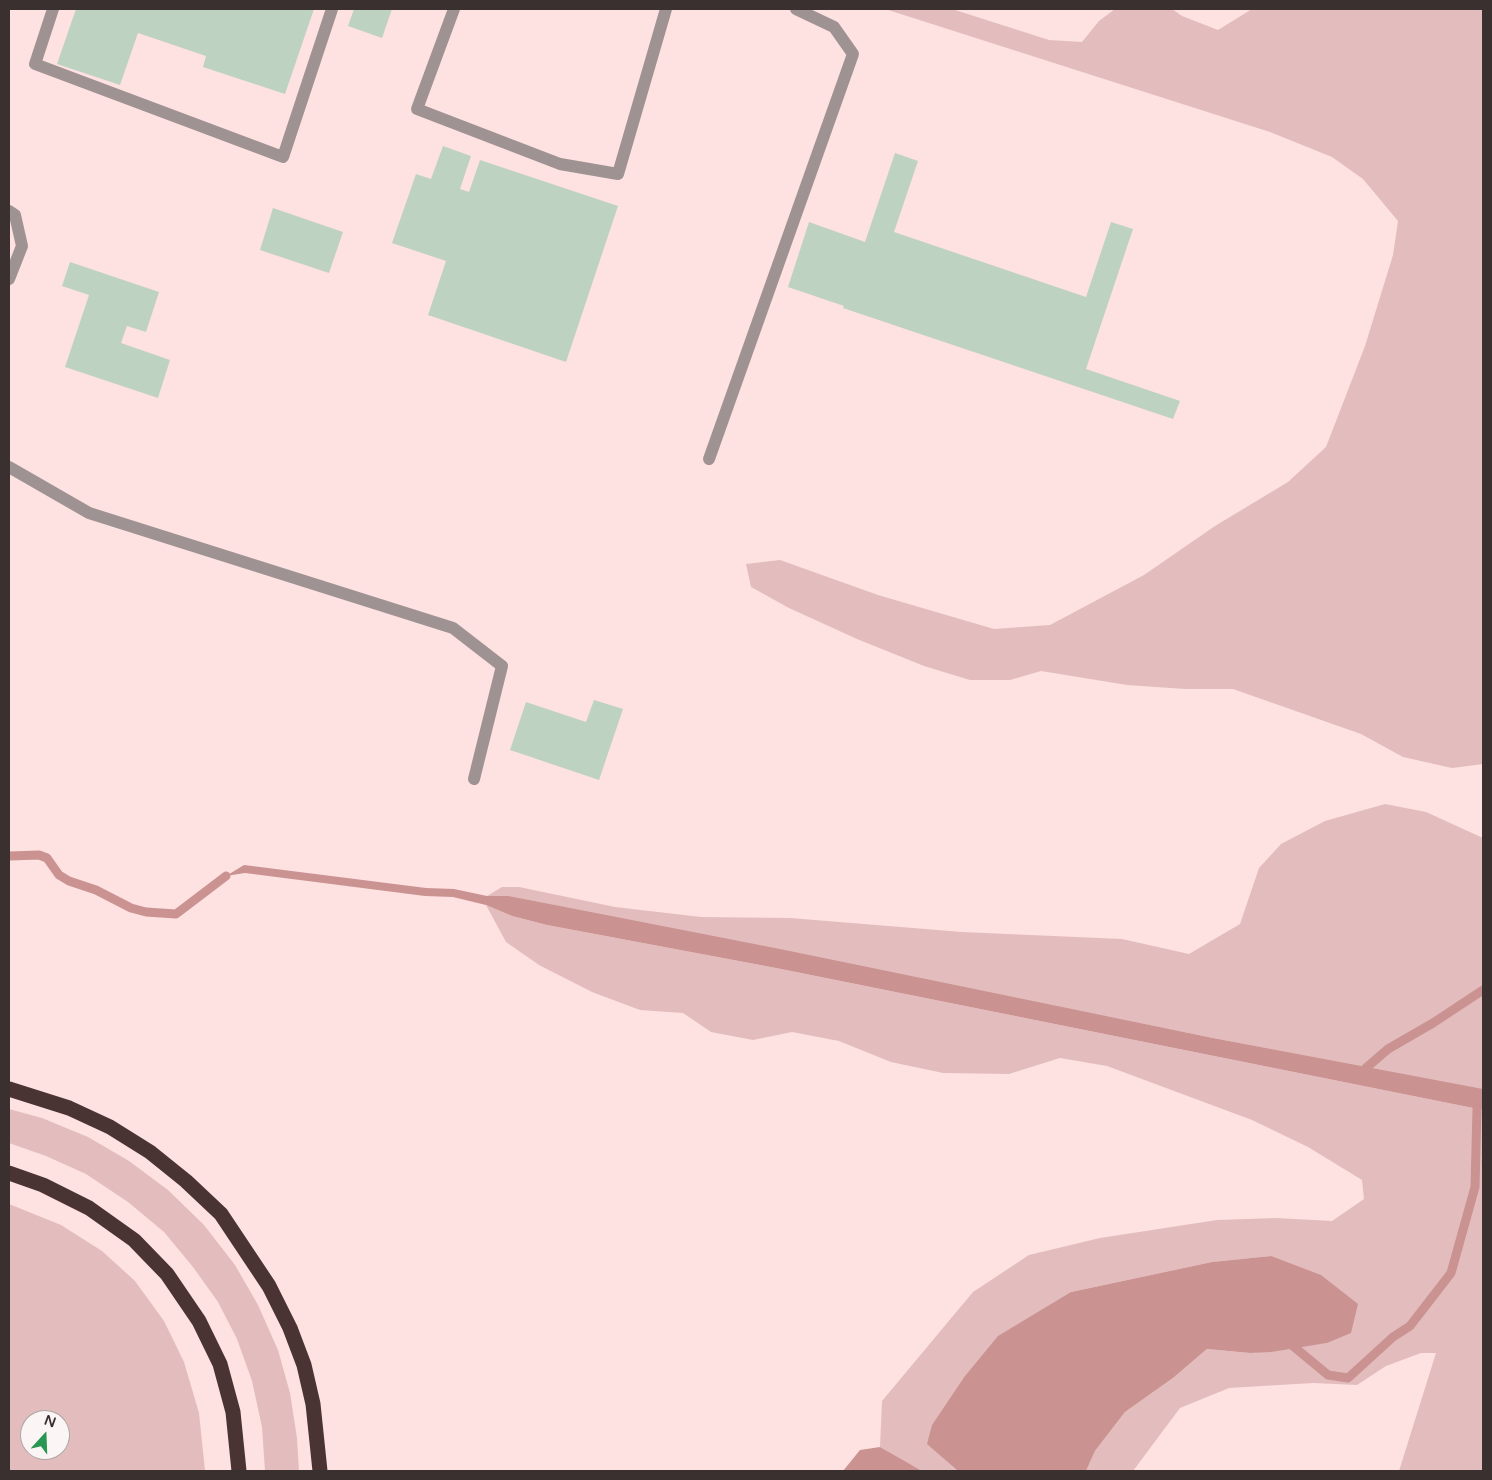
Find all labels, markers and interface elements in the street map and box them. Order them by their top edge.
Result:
north arrow [20,1410,70,1460]
text: N [42,1411,58,1431]

